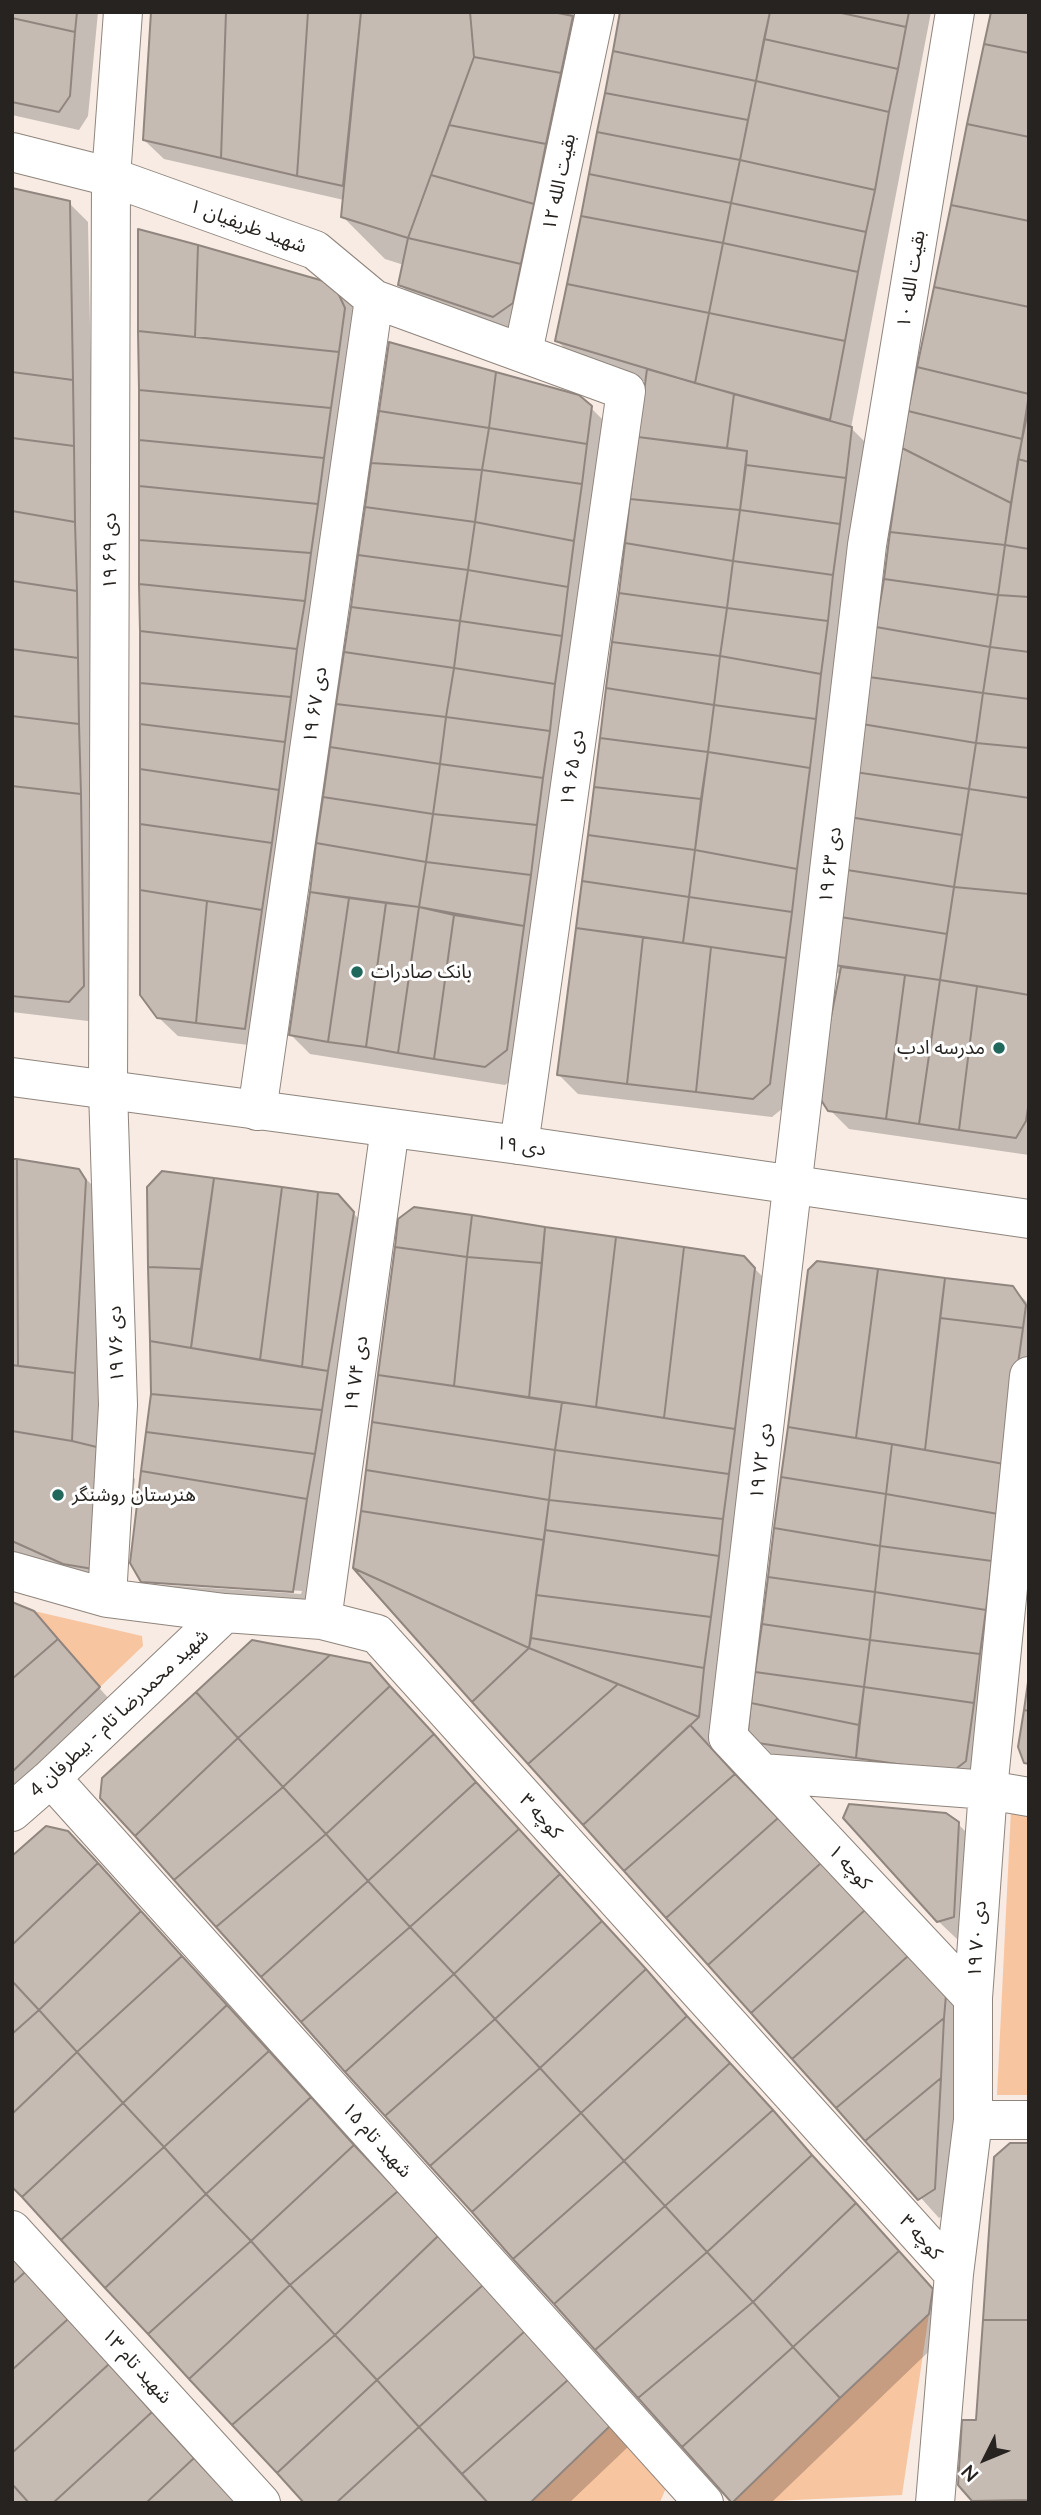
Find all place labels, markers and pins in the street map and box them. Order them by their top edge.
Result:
place label: بانک صادرات [371,961,472,983]
marker: بانک صادرات [349,964,365,980]
place label: مدرسه ادب [897,1037,985,1059]
marker: مدرسه ادب [991,1040,1007,1056]
place label: هنرستان روشنگر [72,1484,196,1506]
marker: هنرستان روشنگر [50,1487,66,1503]

